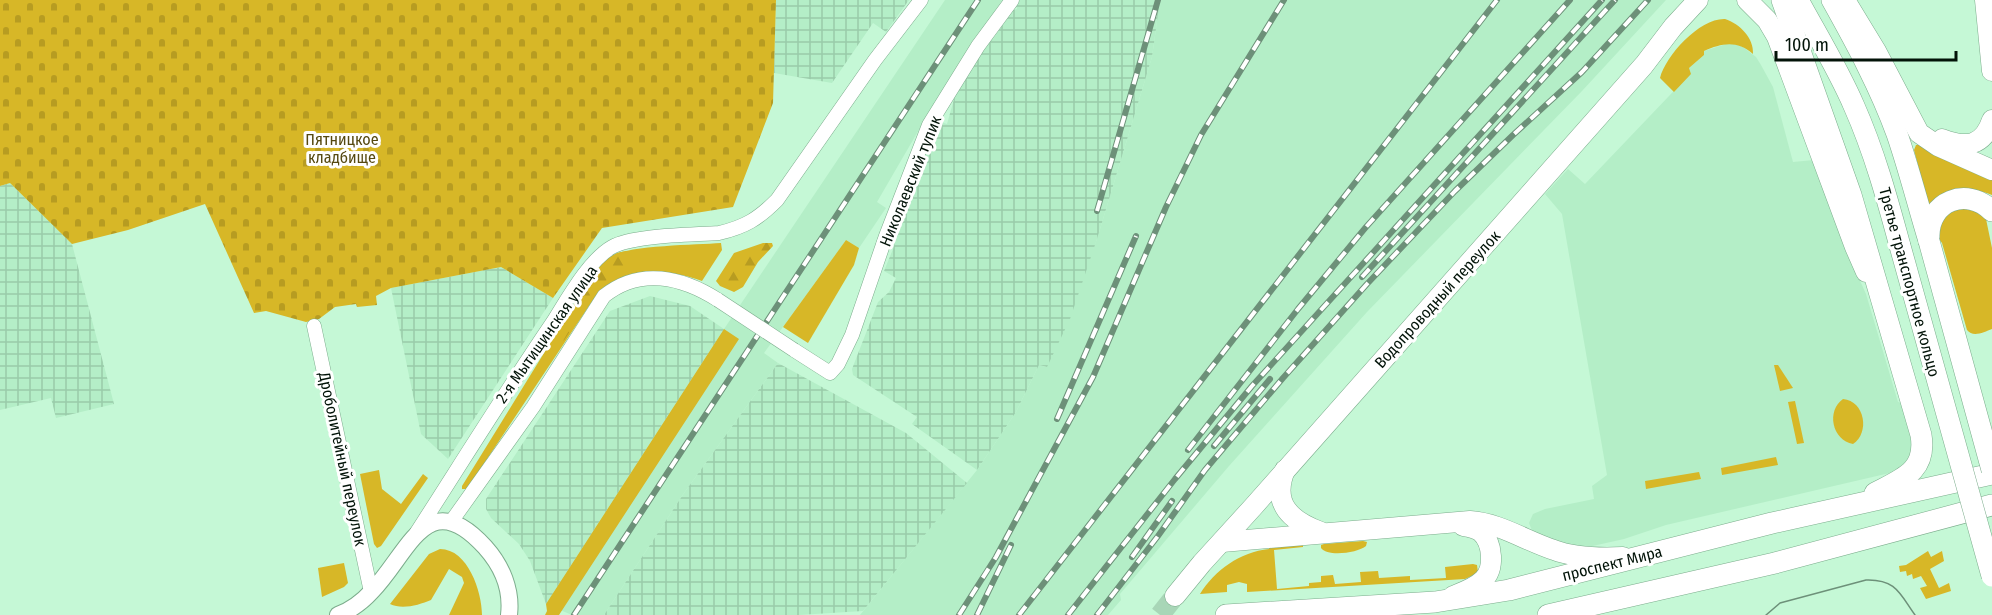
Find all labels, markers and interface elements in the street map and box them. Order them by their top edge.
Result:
scale bar [1776,24,1956,62]
text: 100 m [1785,34,1829,56]
street label: Николаевский тупик [876,113,946,249]
park label: Пятницкое кладбище [305,130,379,167]
street label: Третье транспортное кольцо [1875,185,1944,379]
street label: Водопроводный переулок [1371,226,1504,372]
street label: 2-я Мытищинская улица [492,262,601,407]
street label: Дроболитейный переулок [315,370,370,548]
street label: проспект Мира [1560,542,1664,585]

